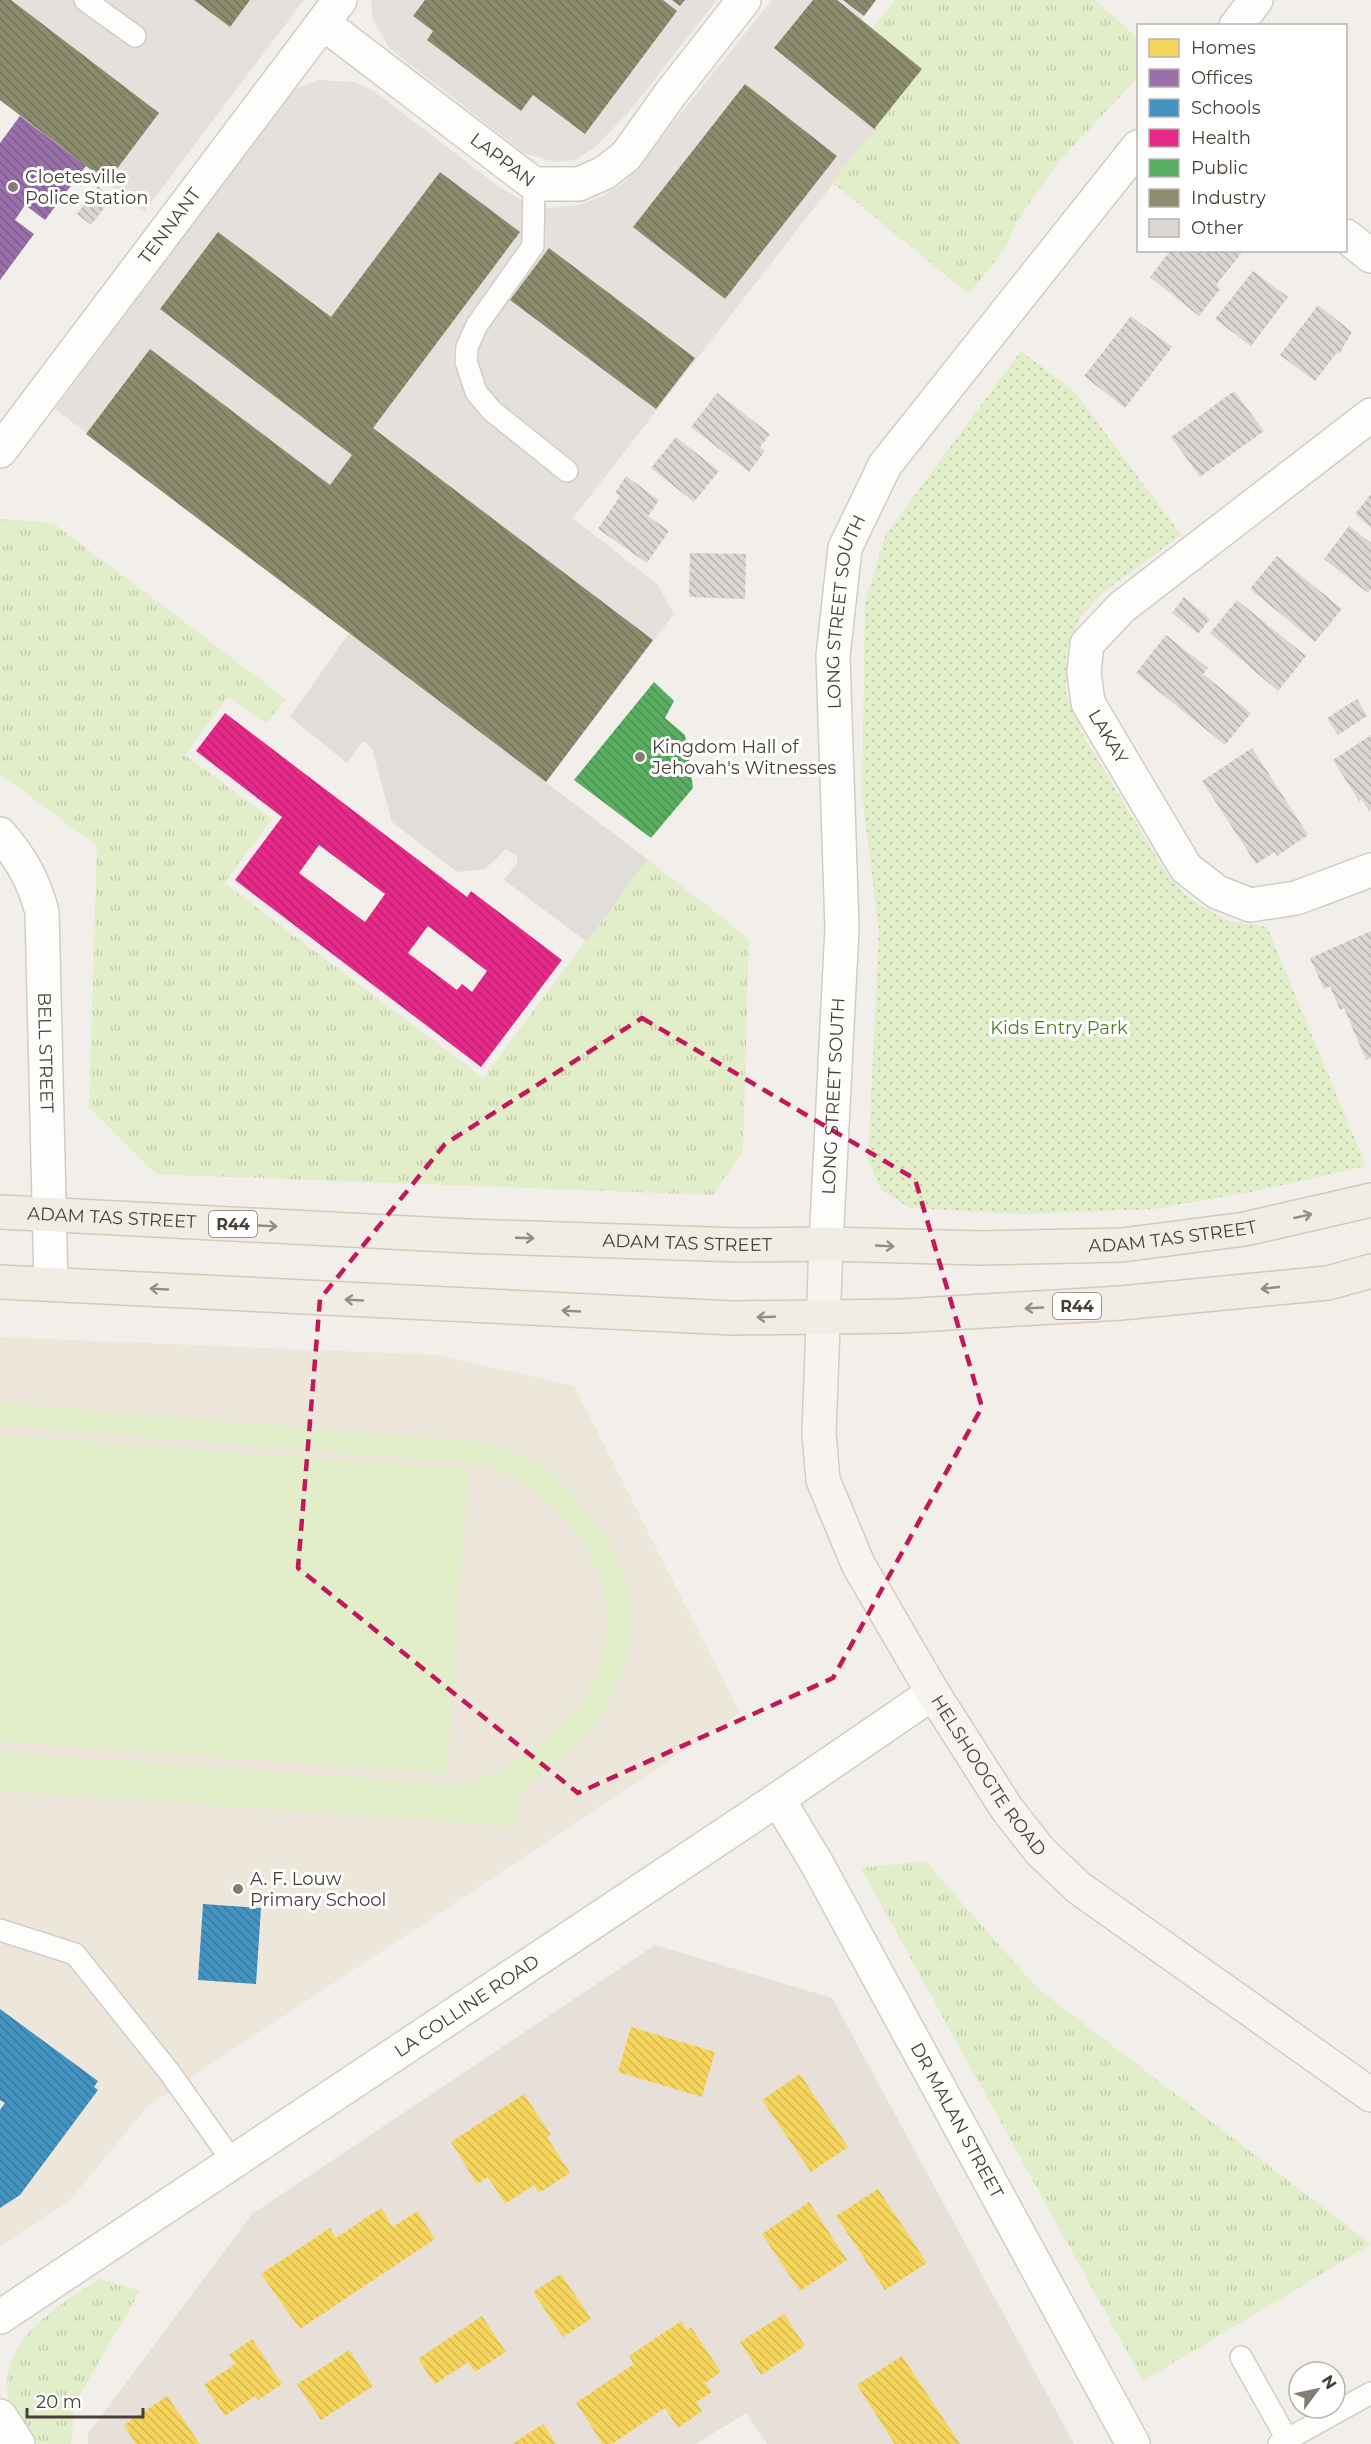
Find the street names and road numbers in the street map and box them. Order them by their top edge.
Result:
street label: LAPPAN [466,128,540,192]
street label: TENNANT [134,183,206,268]
street label: LONG STREET SOUTH [822,511,870,710]
street label: LAKAY [1083,706,1133,768]
street label: BELL STREET [33,992,58,1114]
street label: LONG STREET SOUTH [818,997,849,1195]
street label: ADAM TAS STREET [27,1202,198,1233]
road number: R44 [209,1211,257,1237]
street label: ADAM TAS STREET [1088,1215,1260,1257]
street label: ADAM TAS STREET [602,1229,773,1256]
road number: R44 [1053,1293,1101,1319]
street label: HELSHOOGTE ROAD [926,1691,1051,1860]
street label: LA COLLINE ROAD [390,1950,544,2062]
street label: DR MALAN STREET [905,2039,1008,2203]

